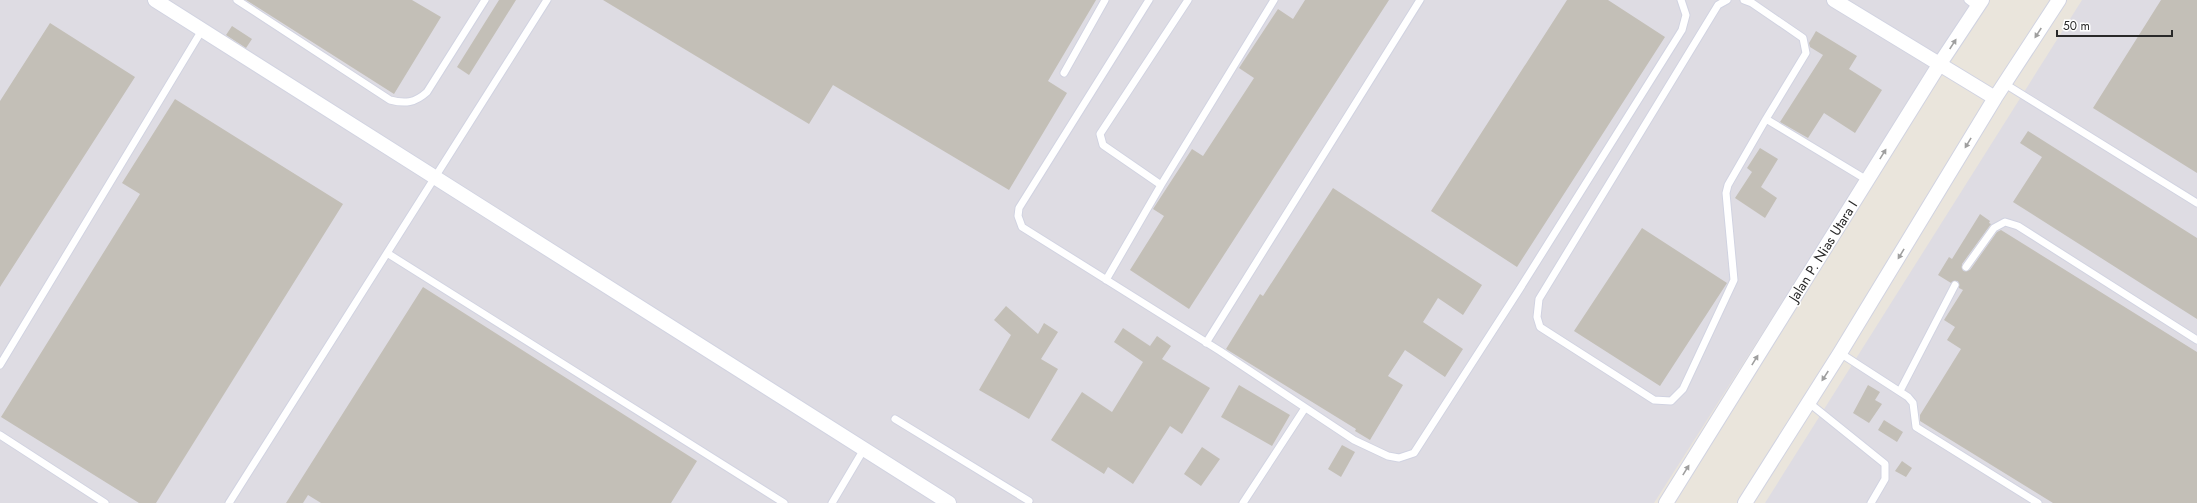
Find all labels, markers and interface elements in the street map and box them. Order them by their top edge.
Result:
scale bar [2057,12,2172,38]
text: 50 m [2063,17,2090,35]
one-way arrow [2034,27,2041,39]
one-way arrow [1949,39,1956,50]
one-way arrow [1965,137,1972,149]
one-way arrow [1879,149,1887,159]
street label: Jalan P. Nias Utara I [1783,197,1862,307]
one-way arrow [1897,248,1904,260]
one-way arrow [1751,355,1759,365]
one-way arrow [1821,371,1829,381]
one-way arrow [1682,465,1690,475]

